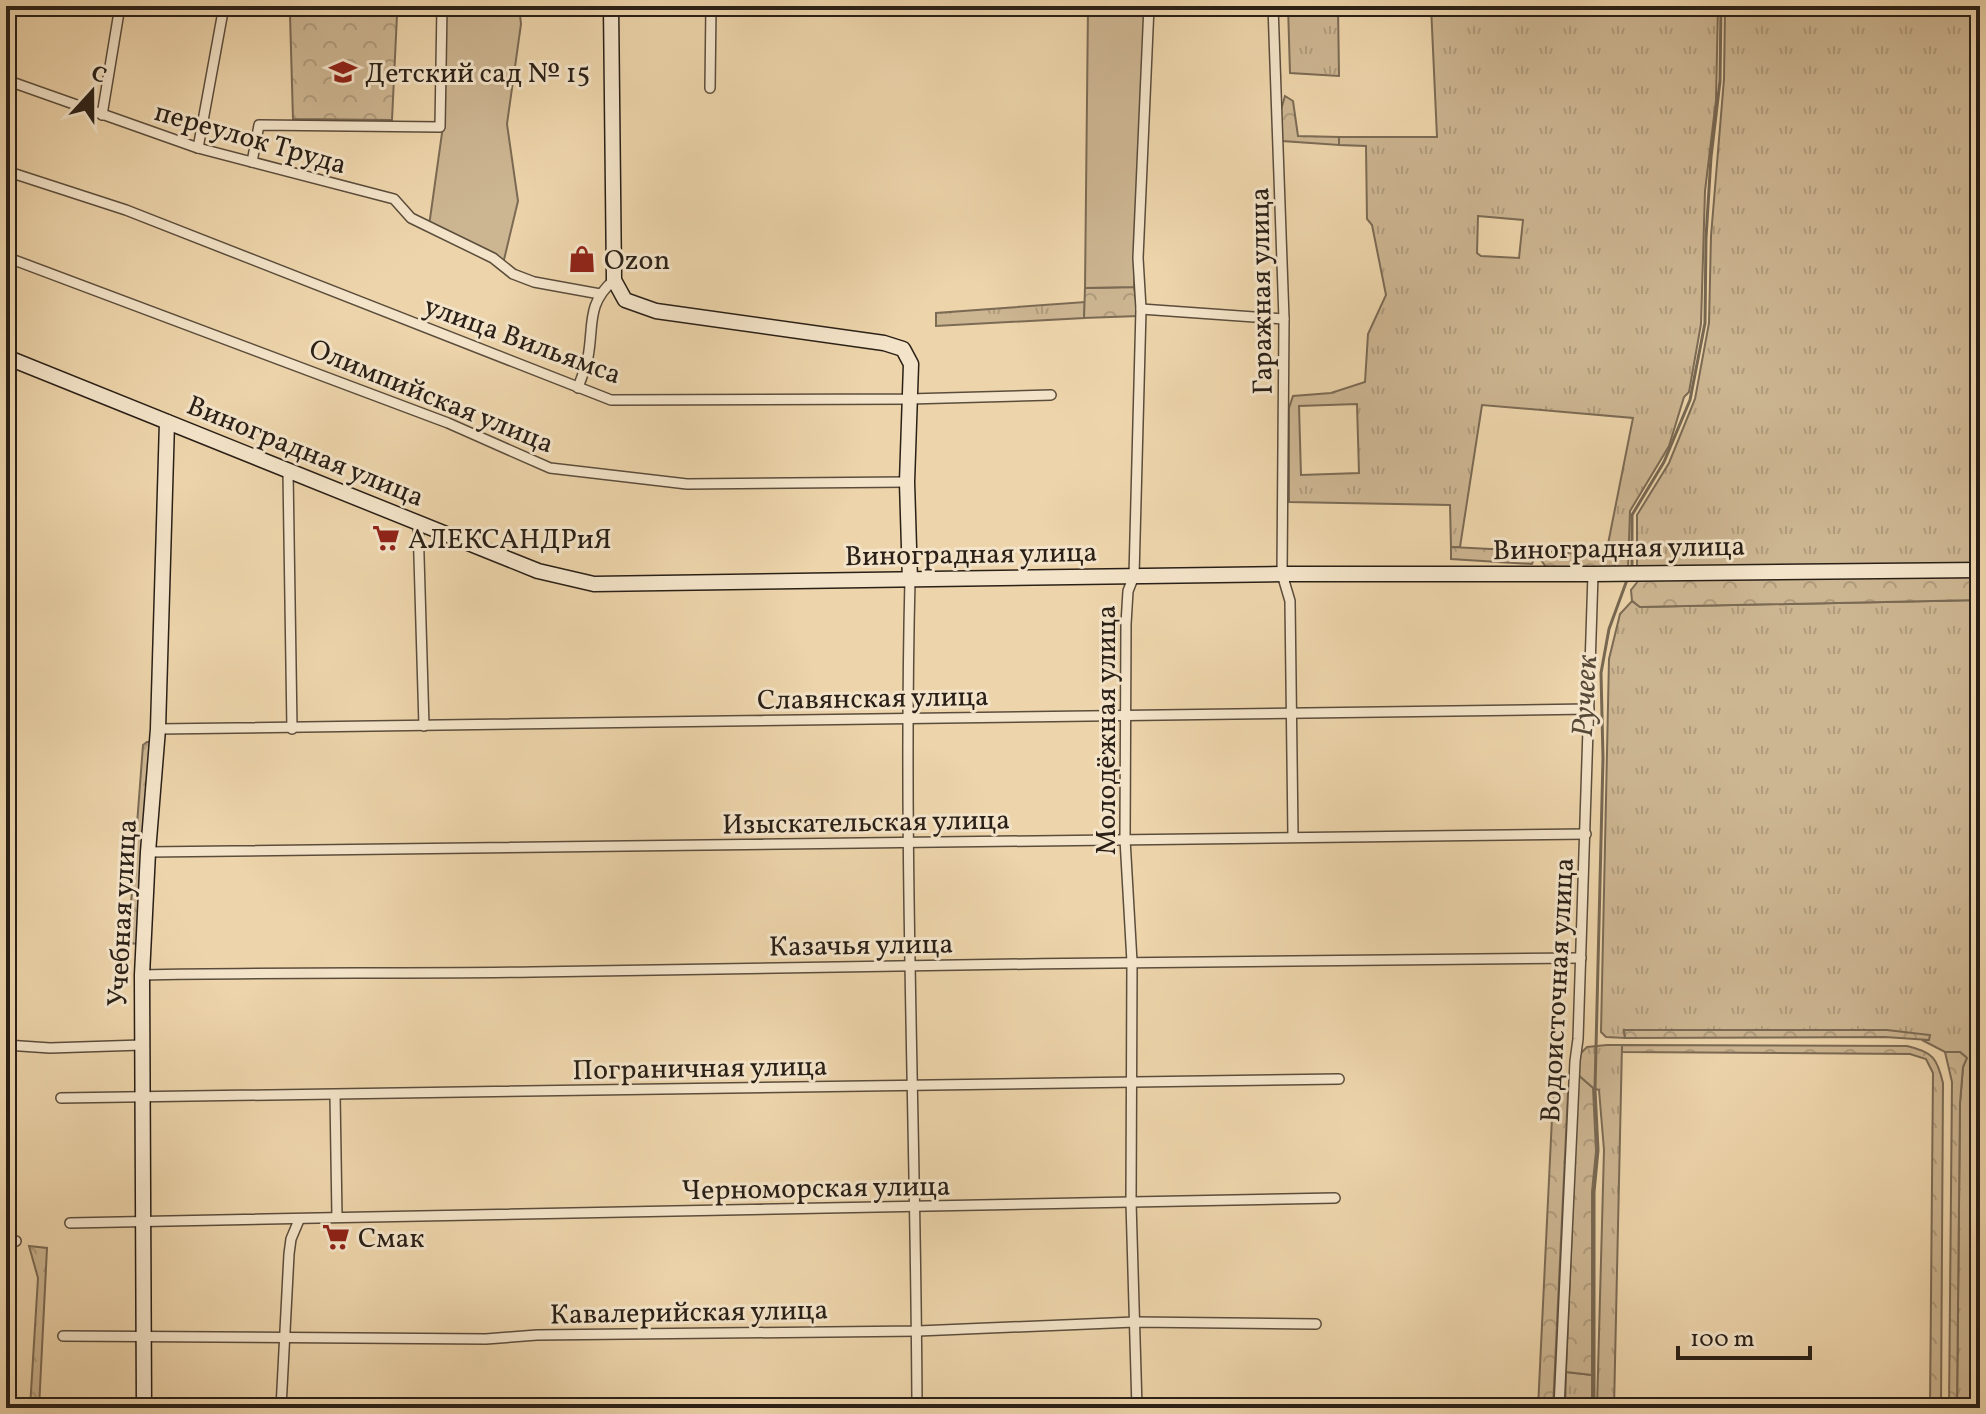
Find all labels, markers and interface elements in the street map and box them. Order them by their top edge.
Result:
north arrow [52,52,132,132]
place label: Детский сад № 15 [365,55,590,94]
school or university icon: Детский сад № 15 [328,57,358,87]
text: С [86,59,110,93]
street label: переулок Труда [150,93,351,185]
street label: Гаражная улица [1241,187,1284,395]
place label: Ozon [604,242,670,281]
shop icon: Ozon [567,244,597,274]
street label: улица Вильямса [418,288,626,395]
street label: Олимпийская улица [303,330,559,464]
street label: Виноградная улица [181,387,430,518]
place label: АЛЕКСАНДРиЯ [408,521,612,560]
supermarket icon: АЛЕКСАНДРиЯ [371,523,401,553]
street label: Виноградная улица [1492,528,1746,571]
street label: Виноградная улица [844,534,1098,577]
street label: Молодёжная улица [1088,605,1127,855]
water label: Ручеек [1563,653,1609,738]
street label: Славянская улица [757,678,989,721]
street label: Изыскательская улица [722,801,1010,846]
street label: Учебная улица [99,818,148,1008]
street label: Водоисточная улица [1532,857,1585,1124]
street label: Казачья улица [769,925,954,968]
street label: Пограничная улица [572,1048,828,1091]
street label: Черноморская улица [681,1168,951,1211]
place label: Смак [358,1220,424,1259]
supermarket icon: Смак [321,1222,351,1252]
street label: Кавалерийская улица [549,1292,829,1335]
scale bar [1678,1310,1810,1360]
text: 100 m [1690,1323,1755,1357]

